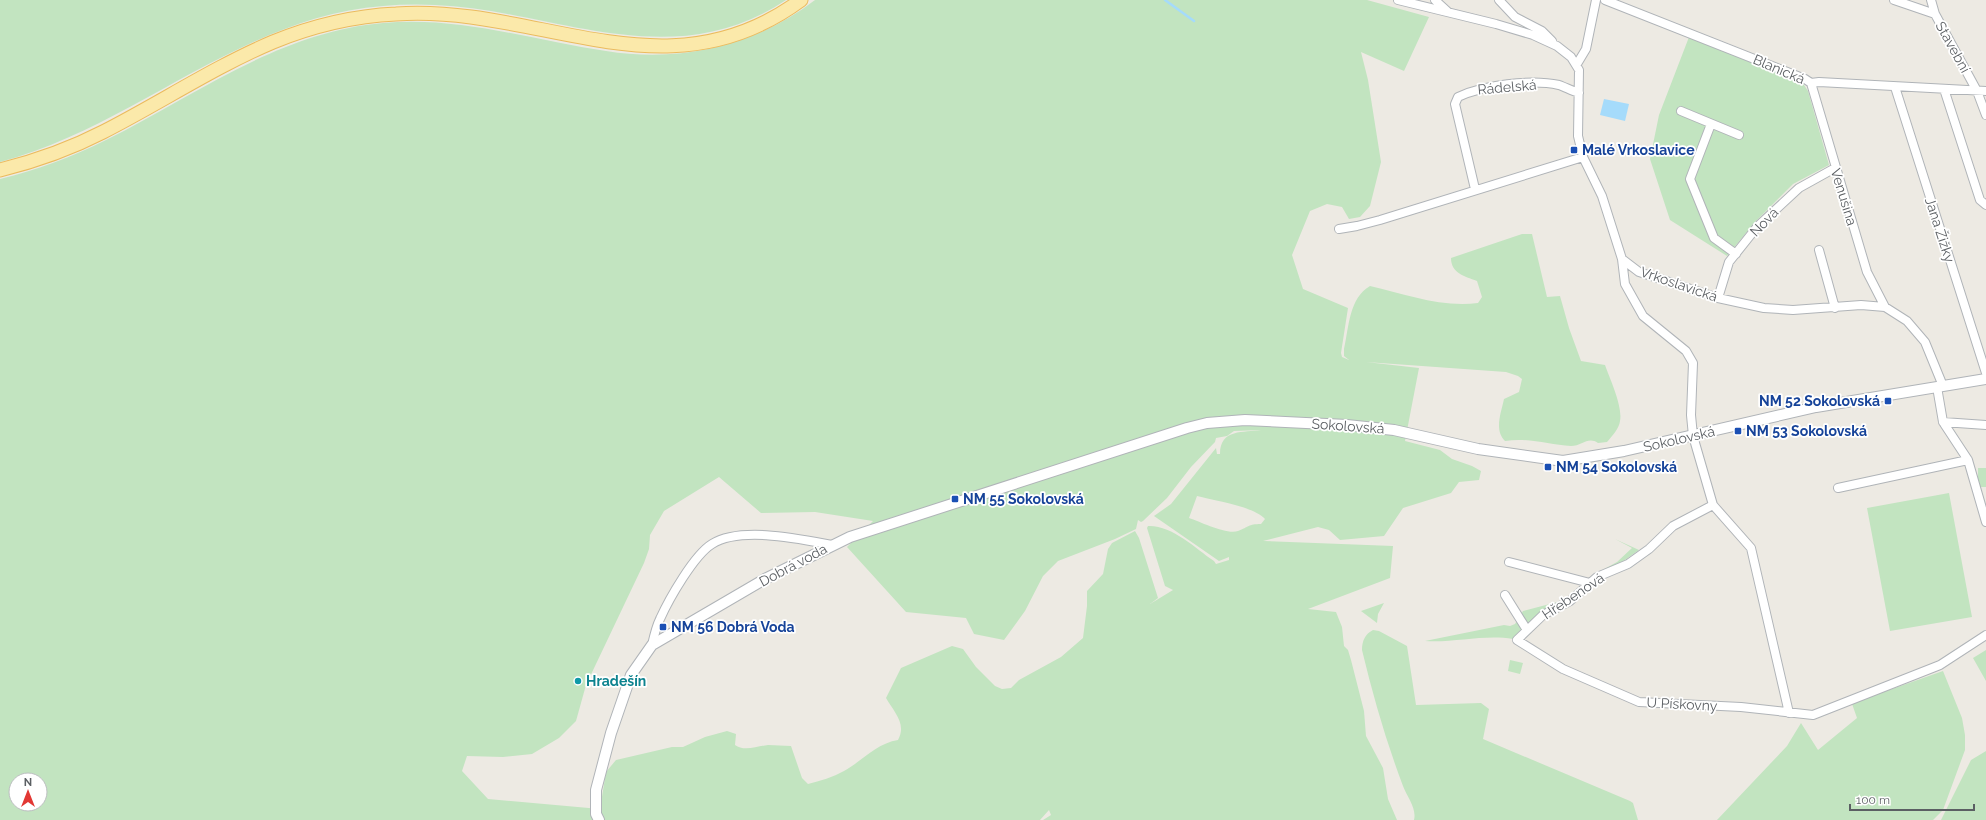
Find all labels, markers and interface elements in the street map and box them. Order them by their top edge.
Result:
street label: Stavební [1932,19,1974,76]
street label: Blanická [1751,51,1807,87]
street label: Rádelská [1477,76,1537,98]
place label: Malé Vrkoslavice [1582,142,1695,158]
marker: Malé Vrkoslavice [1569,145,1579,155]
street label: Venušina [1828,167,1860,227]
street label: Jana Žižky [1922,195,1959,265]
street label: Nová [1747,204,1781,240]
street label: Vrkoslavická [1638,263,1720,305]
place label: NM 52 Sokolovská [1759,393,1880,409]
marker: NM 52 Sokolovská [1883,396,1893,406]
street label: Sokolovská [1311,415,1385,437]
street label: Sokolovská [1642,423,1716,455]
place label: NM 53 Sokolovská [1746,423,1867,439]
marker: NM 53 Sokolovská [1733,426,1743,436]
place label: NM 54 Sokolovská [1556,459,1677,475]
marker: NM 54 Sokolovská [1543,462,1553,472]
place label: NM 55 Sokolovská [963,491,1084,507]
marker: NM 55 Sokolovská [950,494,960,504]
street label: Dobrá voda [756,540,830,590]
street label: Hřebenová [1539,569,1607,623]
place label: NM 56 Dobrá Voda [671,619,795,635]
marker: NM 56 Dobrá Voda [658,622,668,632]
place label: Hradešín [586,673,646,689]
marker: Hradešín [573,676,583,686]
street label: U Pískovny [1646,694,1718,714]
north arrow [8,772,48,812]
text: N [24,776,32,789]
scale bar [1850,786,1974,812]
text: 100 m [1856,793,1890,807]

